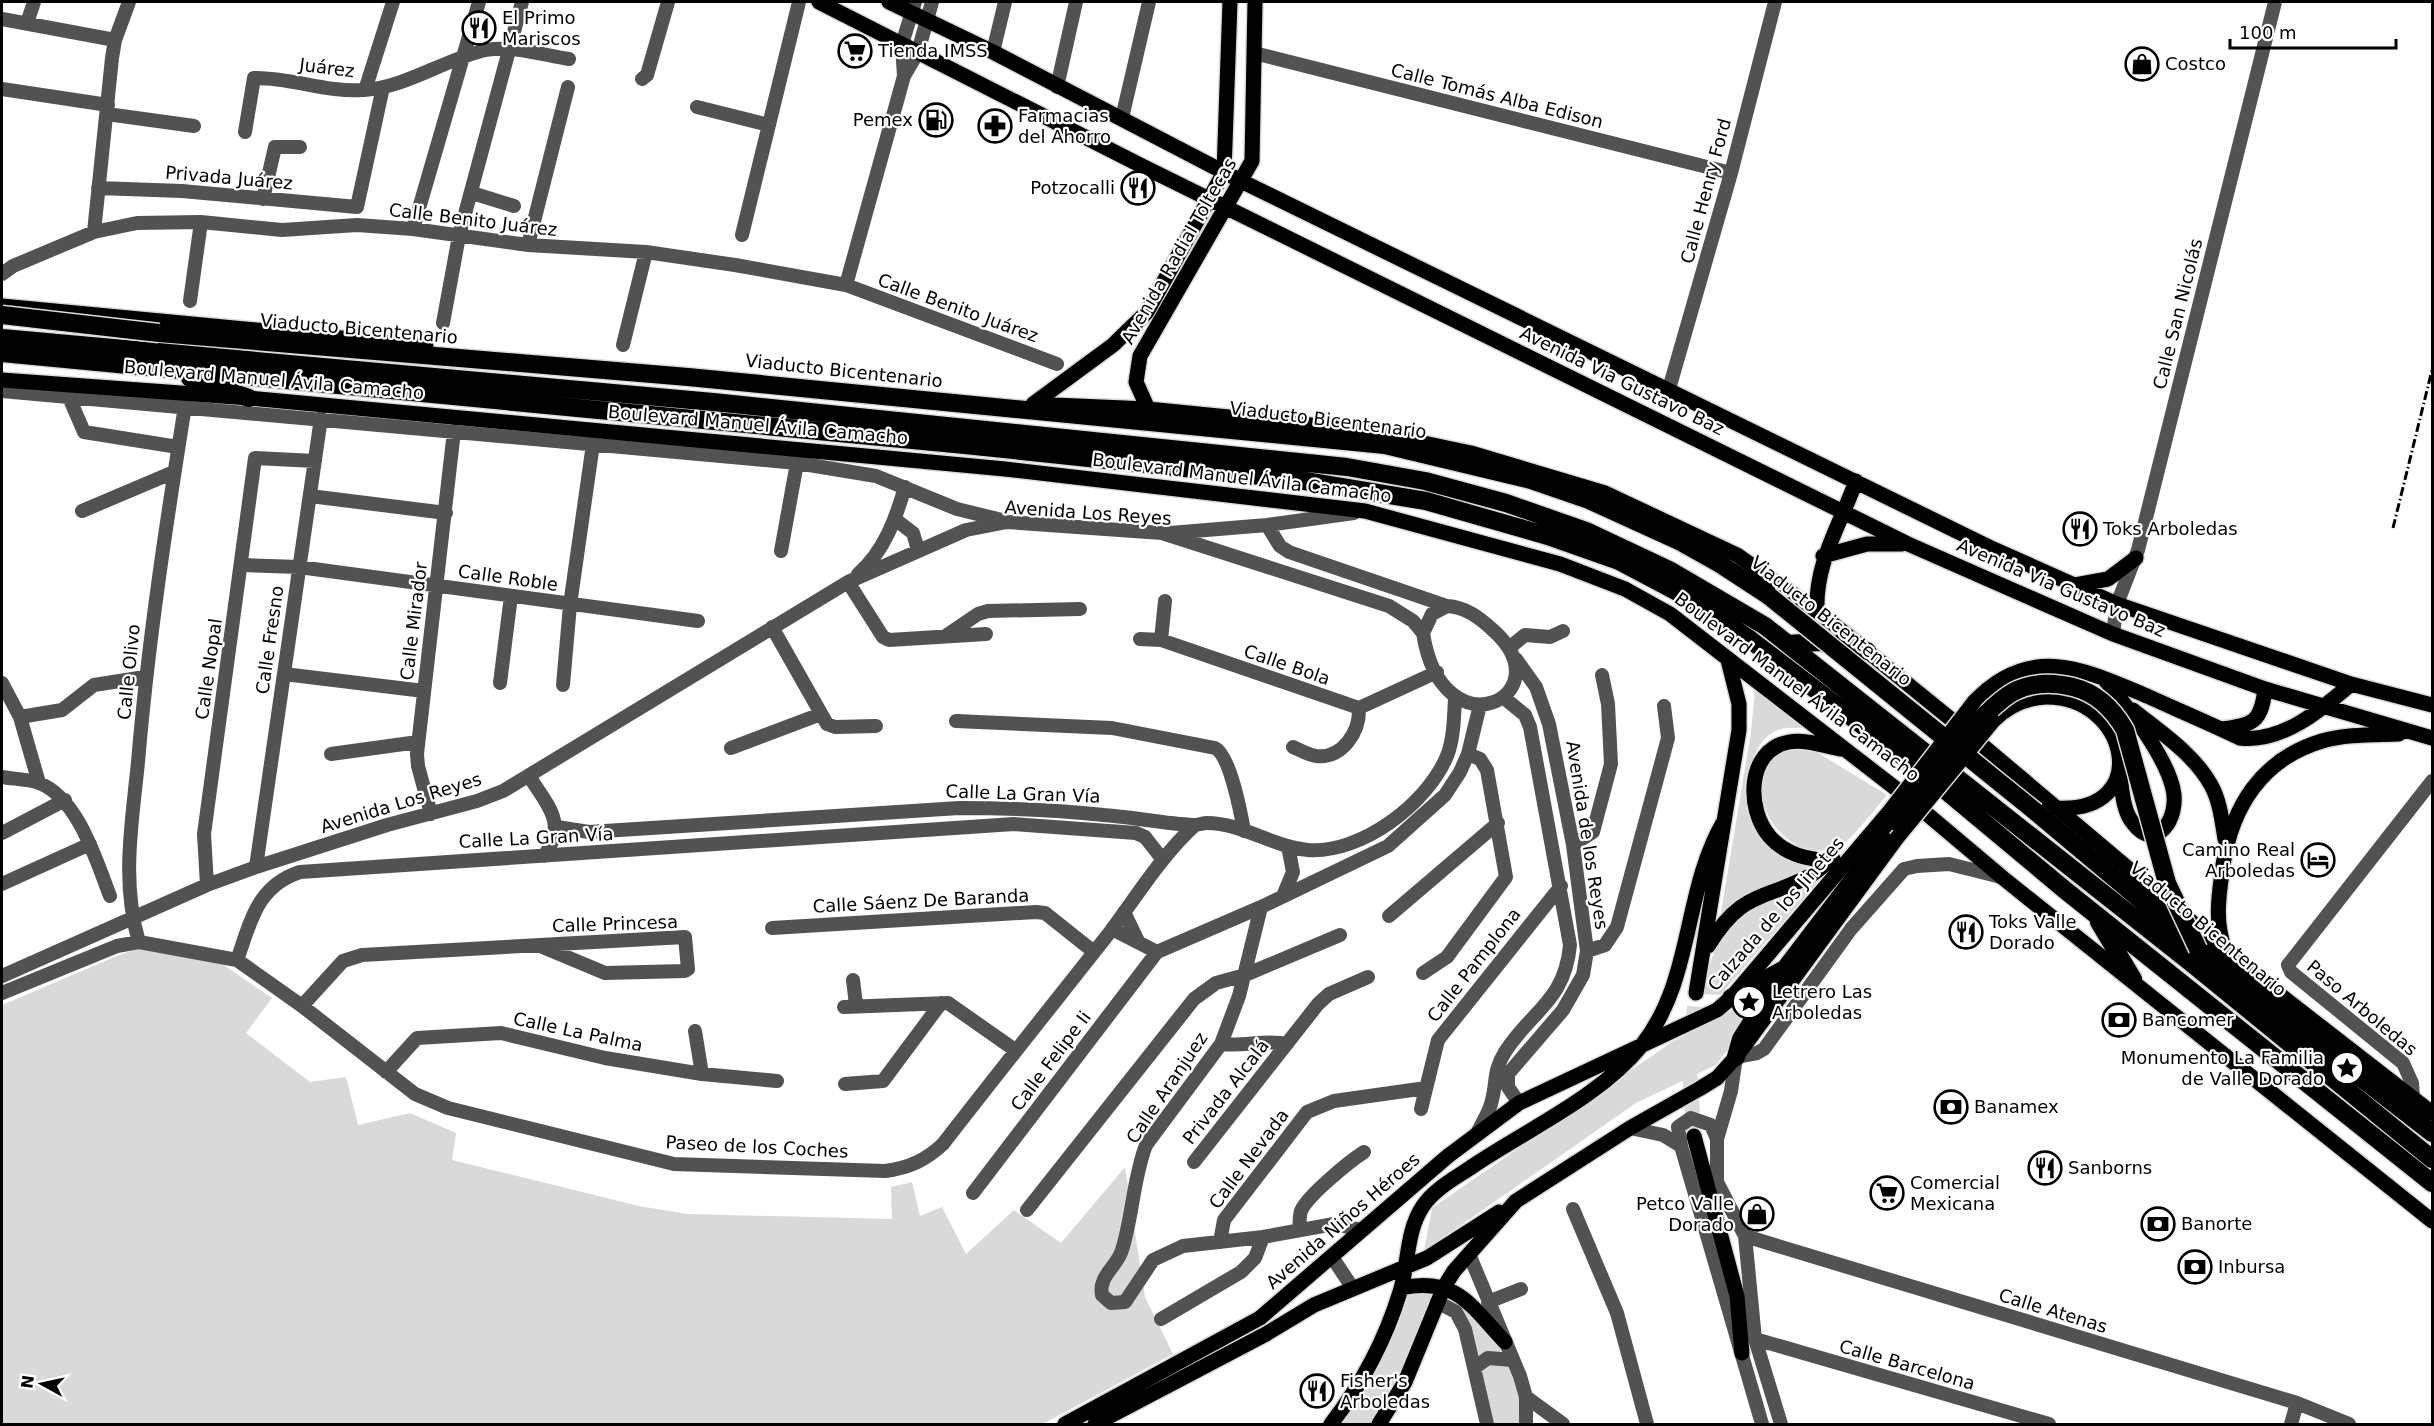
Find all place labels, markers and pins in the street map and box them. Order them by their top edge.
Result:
place label: El Primo Mariscos [502,7,581,49]
restaurant icon: El Primo Mariscos [461,10,497,46]
supermarket icon: Tienda IMSS [837,33,873,69]
place label: Tienda IMSS [877,40,988,61]
shop icon: Costco [2124,46,2160,82]
place label: Costco [2165,53,2226,74]
fuel station icon: Pemex [918,102,954,138]
place label: Farmacias del Ahorro [1018,105,1111,147]
pharmacy icon: Farmacias del Ahorro [977,108,1013,144]
place label: Pemex [853,109,913,130]
restaurant icon: Potzocalli [1120,170,1156,206]
place label: Potzocalli [1030,177,1115,198]
restaurant icon: Toks Arboledas [2062,511,2098,547]
place label: Toks Arboledas [2102,518,2238,539]
place label: Camino Real Arboledas [2182,839,2295,881]
hotel icon: Camino Real Arboledas [2300,842,2336,878]
place label: Toks Valle Dorado [1988,911,2077,953]
restaurant icon: Toks Valle Dorado [1948,914,1984,950]
place label: Letrero Las Arboledas [1772,981,1872,1023]
place icon: Letrero Las Arboledas [1731,984,1767,1020]
bank icon: Bancomer [2101,1002,2137,1038]
place label: Bancomer [2142,1009,2234,1030]
place label: Monumento La Familia de Valle Dorado [2121,1047,2324,1089]
place icon: Monumento La Familia de Valle Dorado [2329,1050,2365,1086]
bank icon: Banamex [1933,1089,1969,1125]
place label: Banamex [1974,1096,2059,1117]
restaurant icon: Sanborns [2027,1150,2063,1186]
place label: Sanborns [2068,1157,2152,1178]
place label: Comercial Mexicana [1910,1172,2000,1214]
supermarket icon: Comercial Mexicana [1869,1175,1905,1211]
place label: Petco Valle Dorado [1636,1193,1734,1235]
shop icon: Petco Valle Dorado [1739,1196,1775,1232]
bank icon: Banorte [2140,1206,2176,1242]
place label: Banorte [2181,1213,2252,1234]
bank icon: Inbursa [2177,1249,2213,1285]
place label: Inbursa [2218,1256,2285,1277]
place label: Fisher's Arboledas [1340,1370,1430,1412]
restaurant icon: Fisher's Arboledas [1299,1373,1335,1409]

